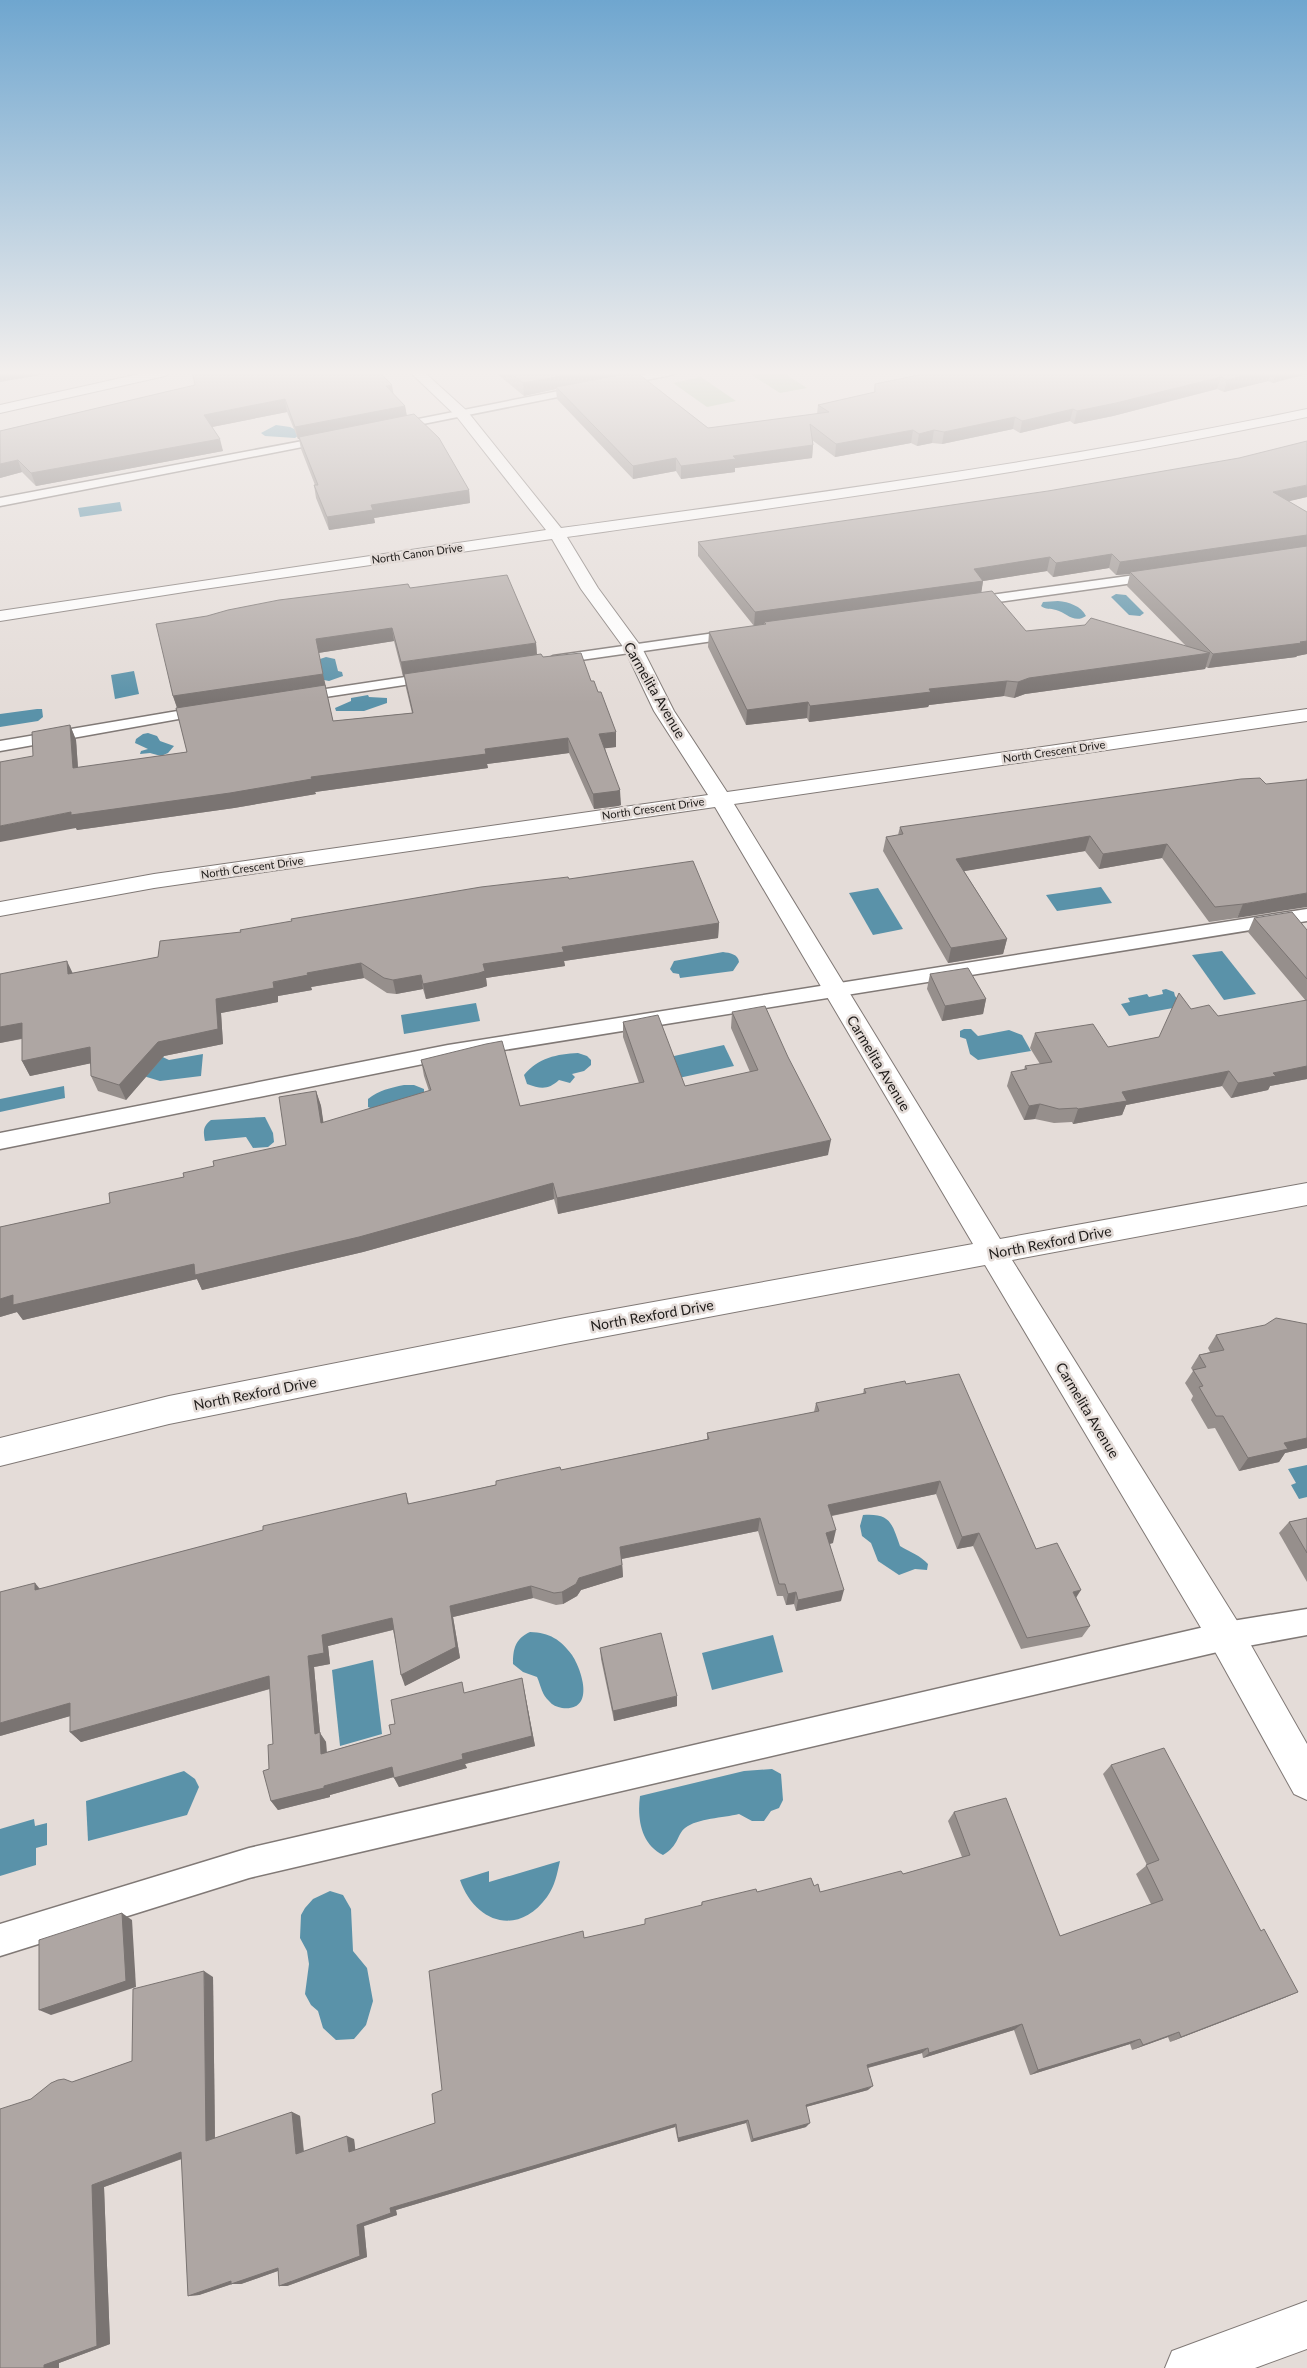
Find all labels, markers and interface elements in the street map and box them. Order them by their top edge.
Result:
street label: North Canon Drive [371,540,464,566]
street label: Carmelita Avenue [621,639,689,741]
street label: North Crescent Drive [1002,737,1106,765]
street label: North Crescent Drive [601,794,705,822]
street label: North Crescent Drive [200,853,304,881]
street label: Carmelita Avenue [844,1012,914,1114]
street label: North Rexford Drive [987,1222,1113,1262]
street label: North Rexford Drive [589,1296,715,1334]
street label: Carmelita Avenue [1053,1359,1123,1461]
street label: North Rexford Drive [192,1373,318,1413]

